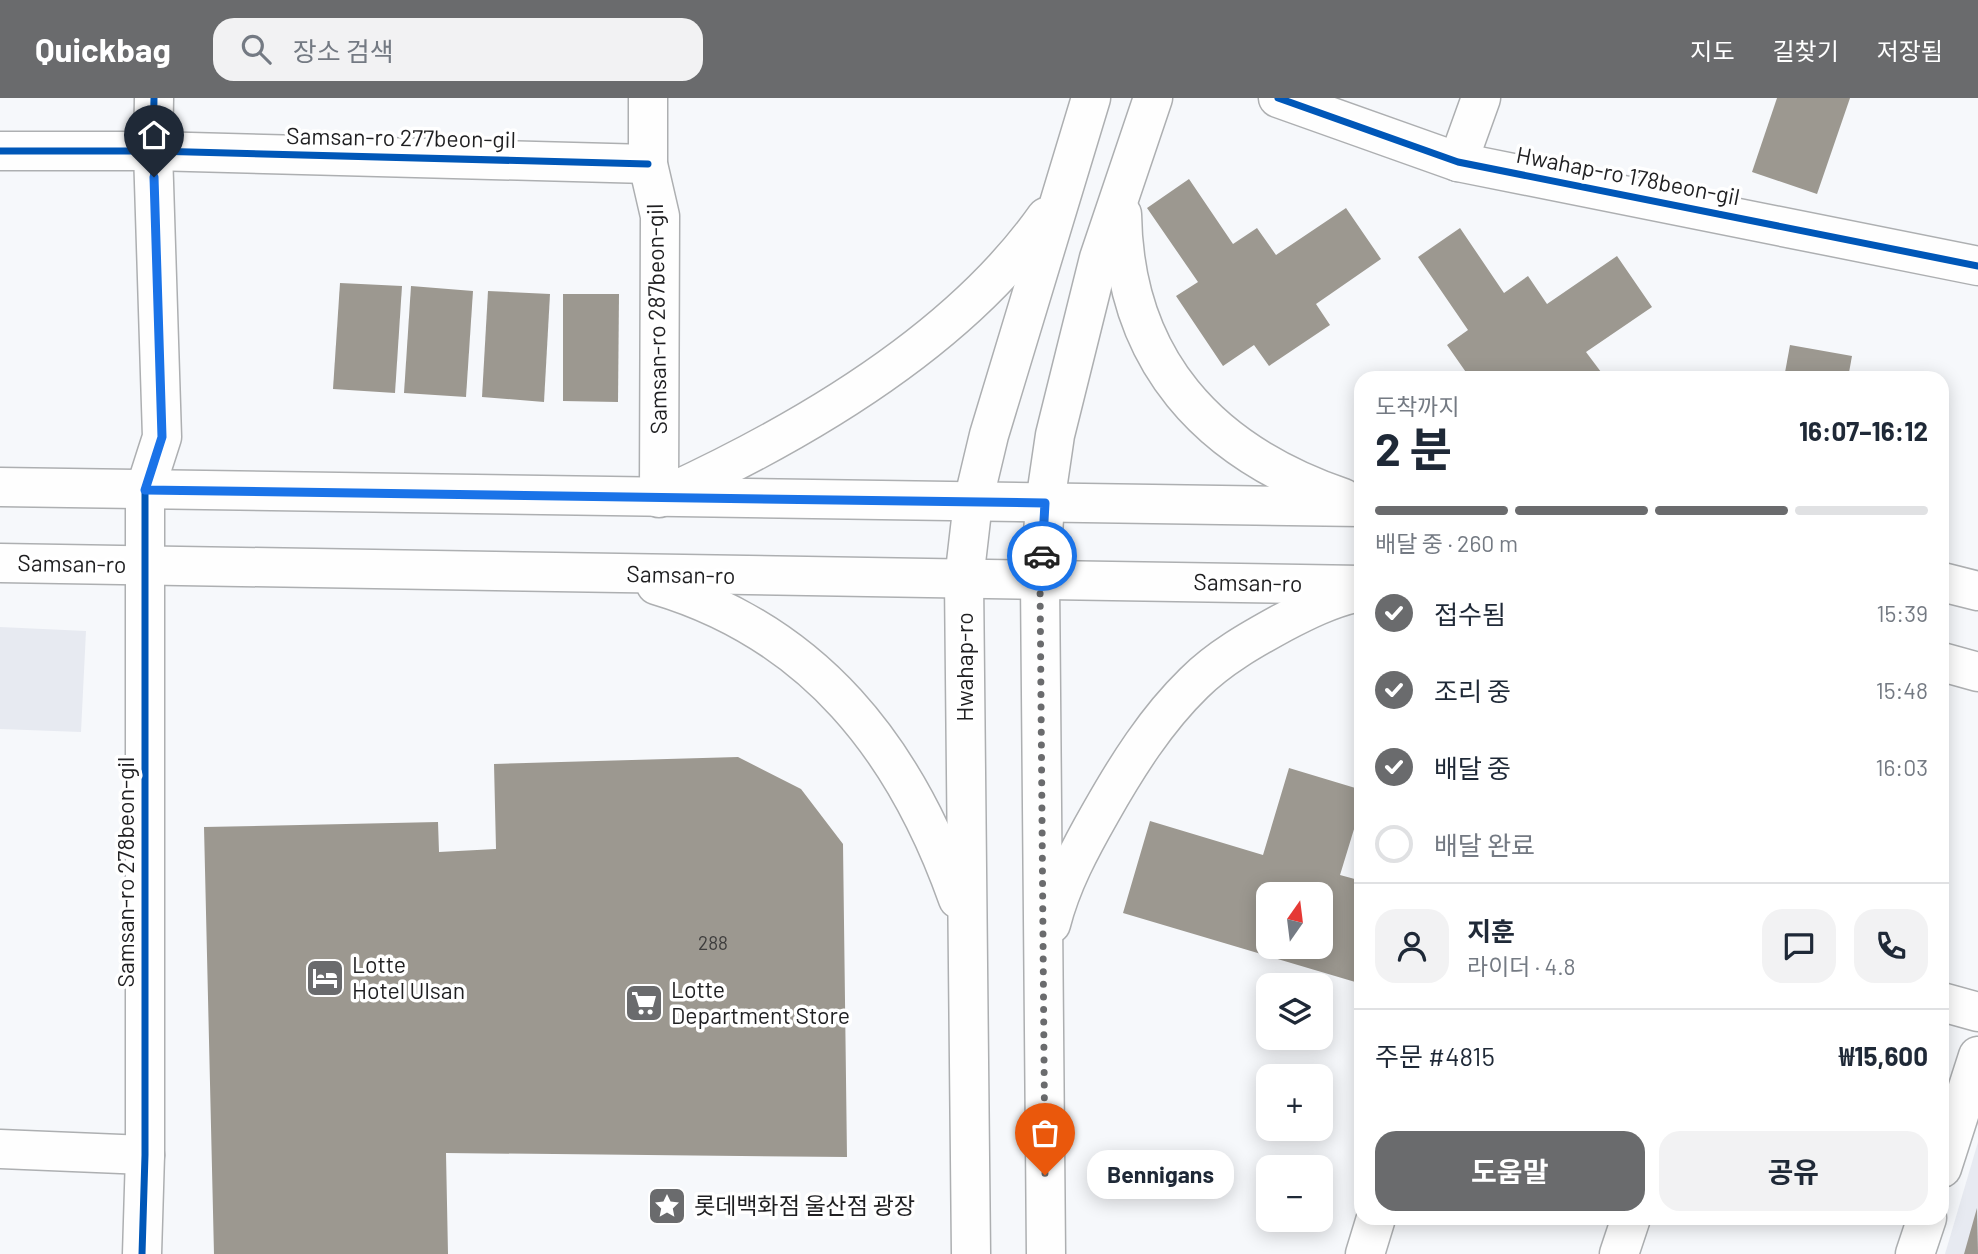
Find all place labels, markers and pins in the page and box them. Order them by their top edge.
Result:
pin [124,105,184,177]
place label: Lotte Hotel Ulsan [352,950,465,1004]
hotel icon: Lotte Hotel Ulsan [304,957,346,999]
place label: Lotte Department Store [671,975,850,1029]
supermarket icon: Lotte Department Store [623,982,665,1024]
pin [1015,1103,1075,1175]
callout: Bennigans [1087,1150,1234,1200]
place icon: 롯데백화점 울산점 광장 [646,1185,688,1227]
place label: 롯데백화점 울산점 광장 [694,1191,915,1219]

